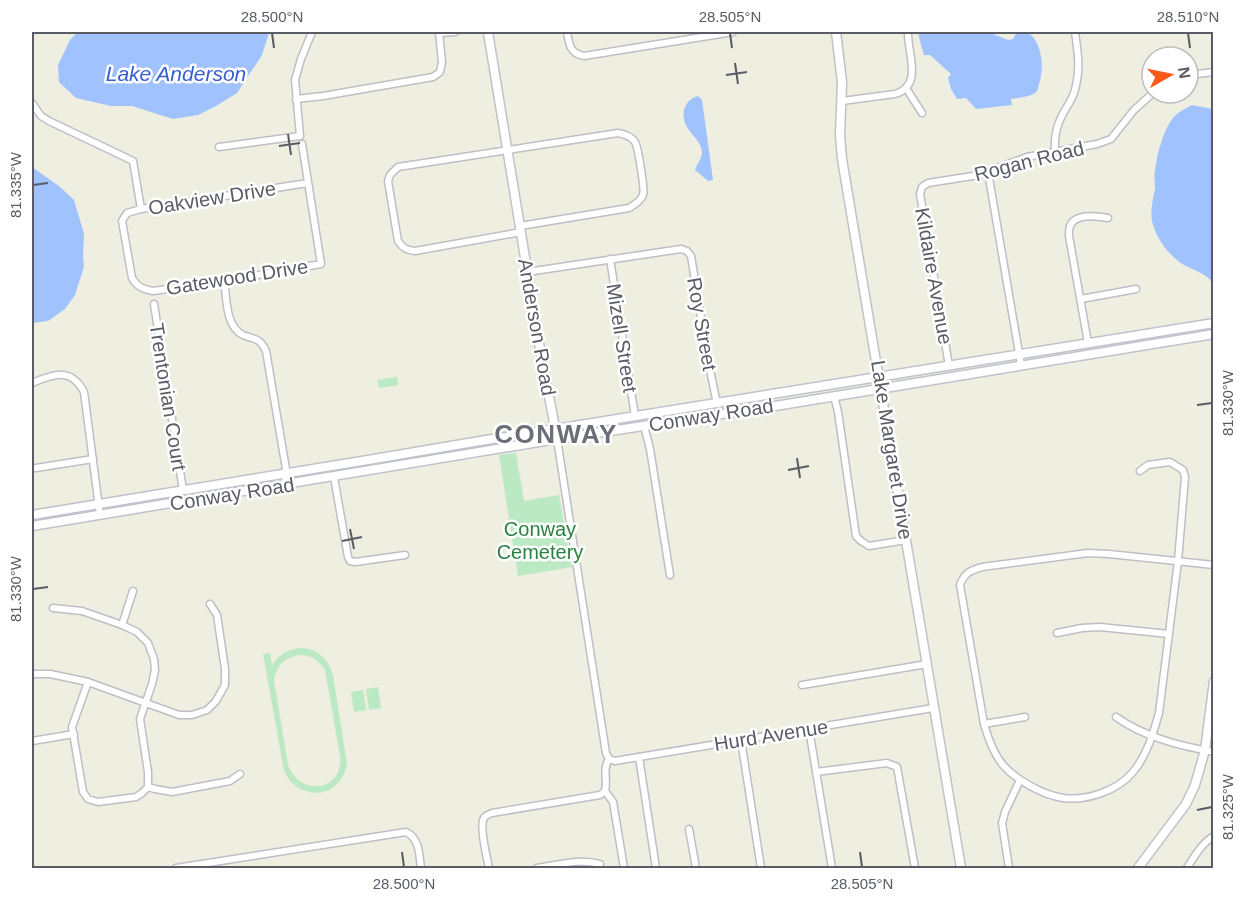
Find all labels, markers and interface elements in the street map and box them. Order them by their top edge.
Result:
text: 28.500°N [241,8,303,25]
text: 28.505°N [699,8,761,25]
text: 28.510°N [1157,8,1219,25]
north arrow [1140,45,1200,105]
water label: Lake Anderson [106,62,246,85]
text: N [1175,66,1194,80]
street label: Rogan Road [972,137,1086,185]
text: 81.335°W [7,151,24,218]
street label: Oakview Drive [147,177,277,219]
street label: Kildaire Avenue [911,206,957,346]
street label: Gatewood Drive [164,255,310,299]
street label: Anderson Road [514,257,560,397]
street label: Roy Street [683,276,721,373]
street label: Mizell Street [603,282,642,394]
street label: Trentonian Court [145,322,191,473]
street label: Lake Margaret Drive [867,359,917,541]
text: 81.330°W [1219,369,1236,436]
street label: Conway Road [647,394,775,436]
district label: CONWAY [494,419,618,449]
street label: Conway Road [168,473,296,515]
park label: Conway Cemetery [497,518,583,563]
text: 81.330°W [7,555,24,622]
street label: Hurd Avenue [712,715,830,755]
text: 81.325°W [1219,773,1236,840]
text: 28.500°N [373,875,435,892]
text: 28.505°N [831,875,893,892]

